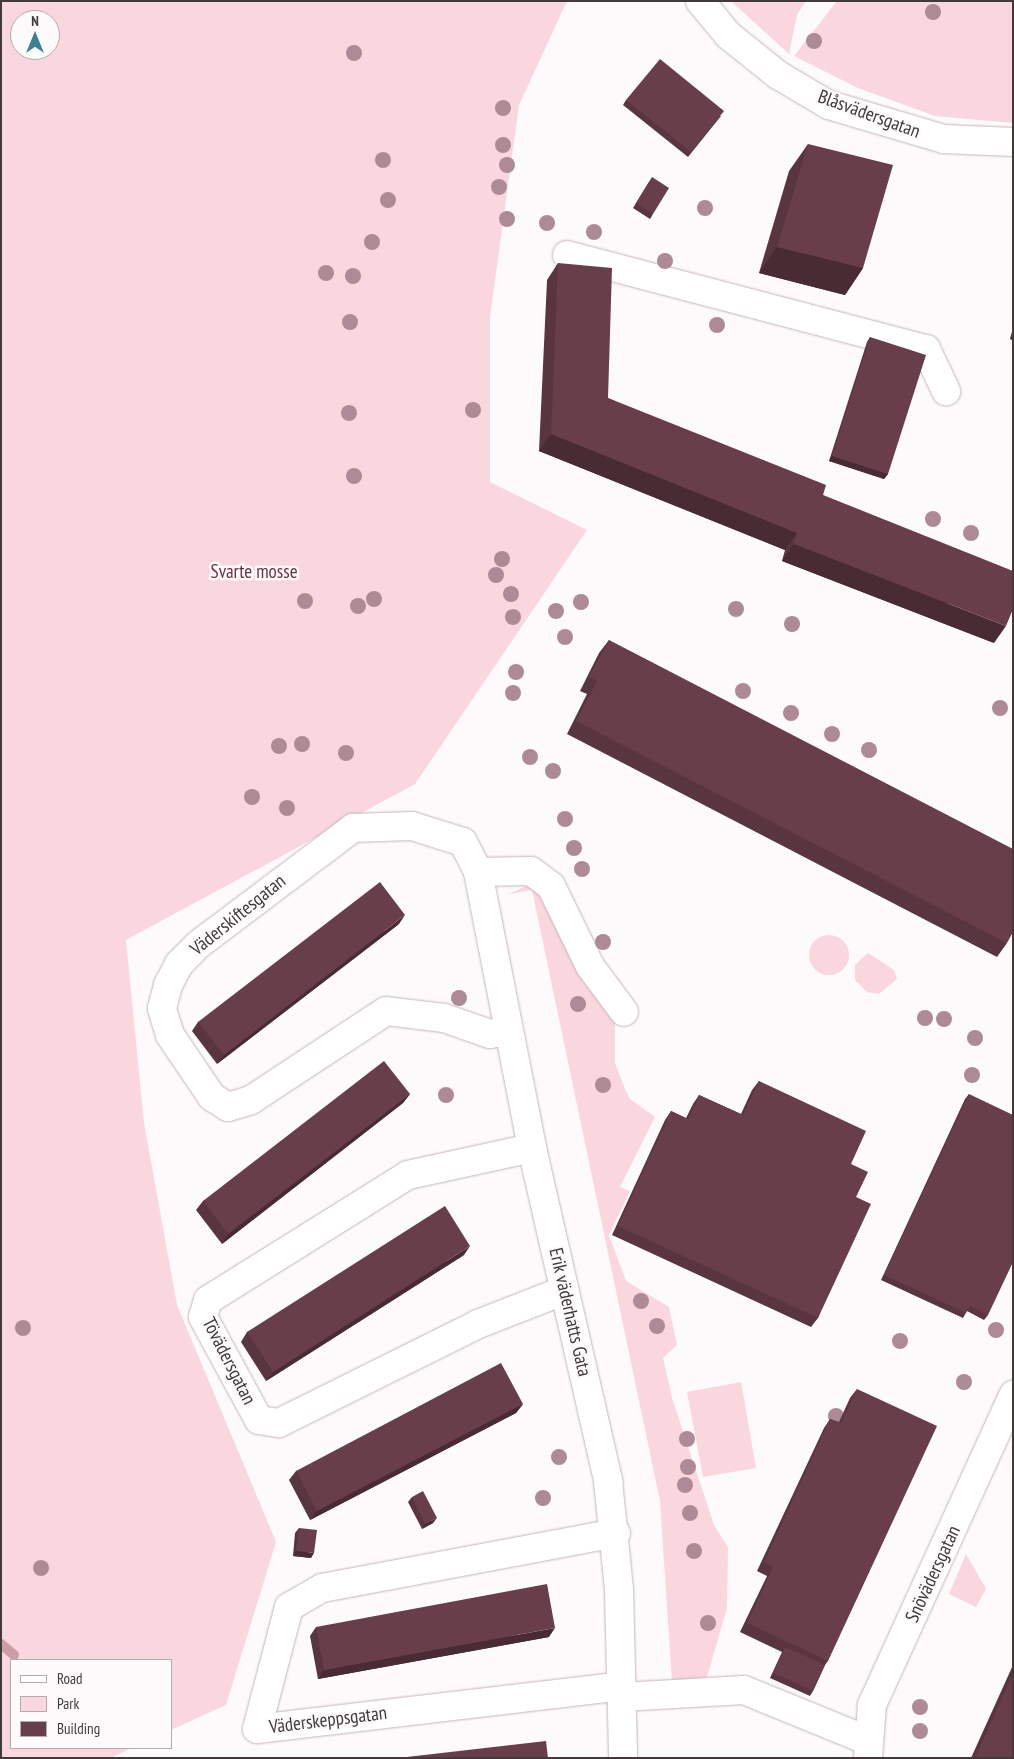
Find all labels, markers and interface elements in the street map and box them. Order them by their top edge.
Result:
north arrow [10,10,60,60]
text: N [31,12,39,30]
street label: Blåsvädersgatan [815,85,923,143]
park label: Svarte mosse [211,561,297,583]
street label: Väderskiftesgatan [186,870,290,960]
street label: Erik väderhatts Gata [544,1245,596,1379]
street label: Tövädersgatan [197,1314,261,1408]
street label: Snövädersgatan [901,1522,965,1626]
legend [10,1659,172,1749]
text: Road [57,1669,83,1688]
text: Park [57,1694,79,1713]
street label: Väderskeppsgatan [268,1701,388,1739]
text: Building [57,1719,100,1738]

